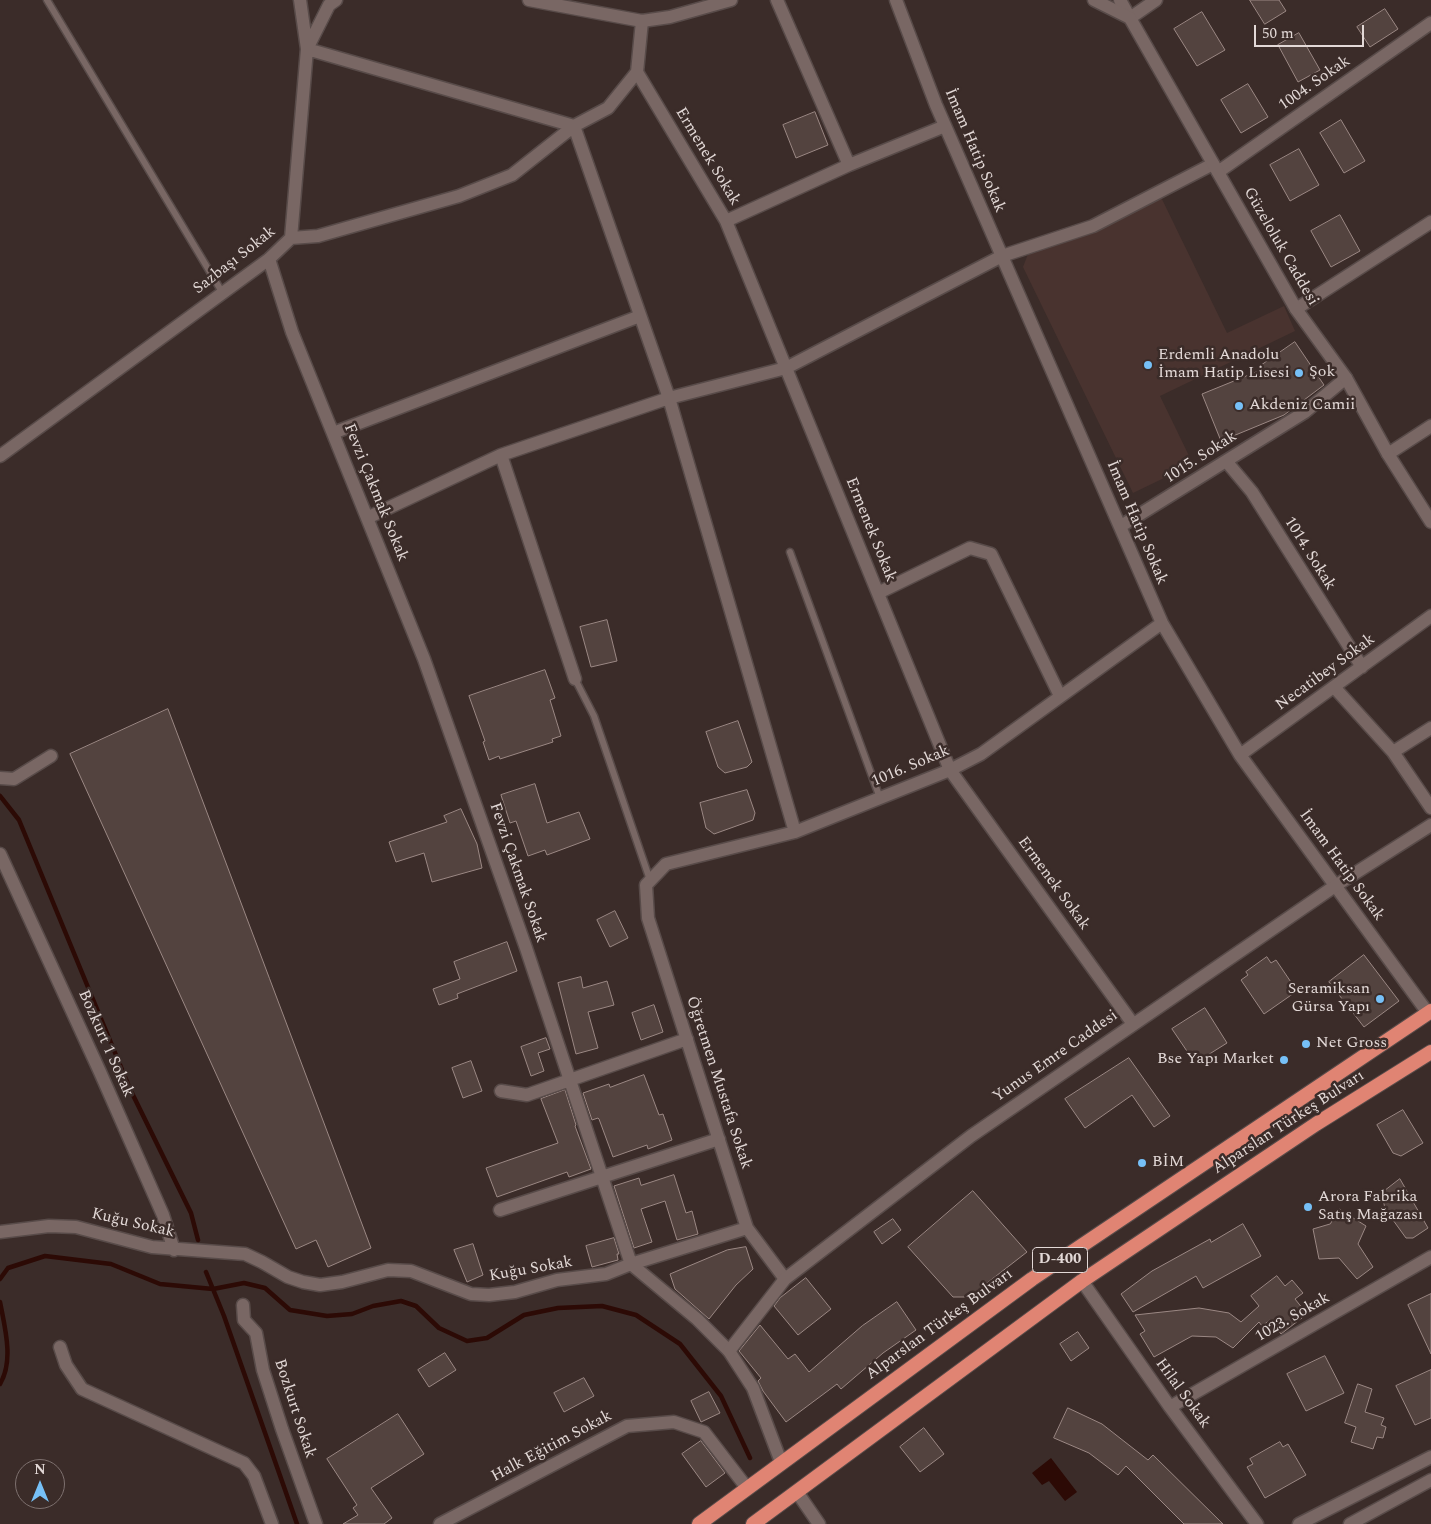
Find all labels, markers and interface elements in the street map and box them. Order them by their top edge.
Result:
scale bar [1256,15,1366,47]
text: 50 m [1262,22,1294,45]
street label: 1004. Sokak [1276,52,1354,116]
street label: İmam Hatip Sokak [939,86,1009,216]
street label: Ermenek Sokak [670,104,744,210]
street label: Güzeloluk Caddesi [1238,184,1322,310]
street label: Sazbaşı Sokak [190,223,280,299]
place label: Erdemli Anadolu İmam Hatip Lisesi [1158,346,1290,384]
marker: Erdemli Anadolu İmam Hatip Lisesi [1142,359,1154,371]
place label: Şok [1309,363,1335,383]
marker: Şok [1293,367,1305,379]
place label: Akdeniz Camii [1249,396,1355,416]
marker: Akdeniz Camii [1233,400,1245,412]
street label: Fevzi Çakmak Sokak [339,421,411,565]
street label: 1015. Sokak [1161,427,1241,489]
street label: İmam Hatip Sokak [1101,458,1171,588]
street label: Ermenek Sokak [840,475,900,585]
street label: 1014. Sokak [1279,514,1339,594]
street label: Necatibey Sokak [1273,631,1379,715]
street label: 1016. Sokak [869,742,953,792]
street label: Fevzi Çakmak Sokak [484,800,550,946]
street label: İmam Hatip Sokak [1294,807,1388,925]
street label: Ermenek Sokak [1013,833,1093,935]
place label: Seramiksan Gürsa Yapı [1288,980,1370,1018]
street label: Bozkurt 1 Sokak [73,987,137,1101]
marker: Seramiksan Gürsa Yapı [1374,993,1386,1005]
street label: Öğretmen Mustafa Sokak [681,994,755,1172]
street label: Yunus Emre Caddesi [990,1007,1122,1107]
place label: Net Gross [1316,1034,1387,1054]
marker: Net Gross [1300,1038,1312,1050]
place label: Bse Yapı Market [1157,1050,1274,1070]
marker: Bse Yapı Market [1278,1054,1290,1066]
street label: Alparslan Türkeş Bulvarı [1210,1067,1368,1179]
place label: BİM [1152,1153,1184,1173]
marker: BİM [1136,1157,1148,1169]
place label: Arora Fabrika Satış Mağazası [1318,1188,1423,1226]
marker: Arora Fabrika Satış Mağazası [1302,1201,1314,1213]
street label: Kuğu Sokak [90,1205,176,1243]
road number: D-400 [1032,1248,1088,1272]
street label: Kuğu Sokak [488,1253,574,1287]
street label: Alparslan Türkeş Bulvarı [863,1265,1017,1385]
street label: 1023. Sokak [1252,1289,1334,1347]
street label: Hilal Sokak [1150,1355,1214,1433]
street label: Bozkurt Sokak [269,1357,319,1461]
street label: Halk Eğitim Sokak [488,1407,616,1487]
north arrow [15,1459,65,1509]
text: N [34,1459,46,1480]

